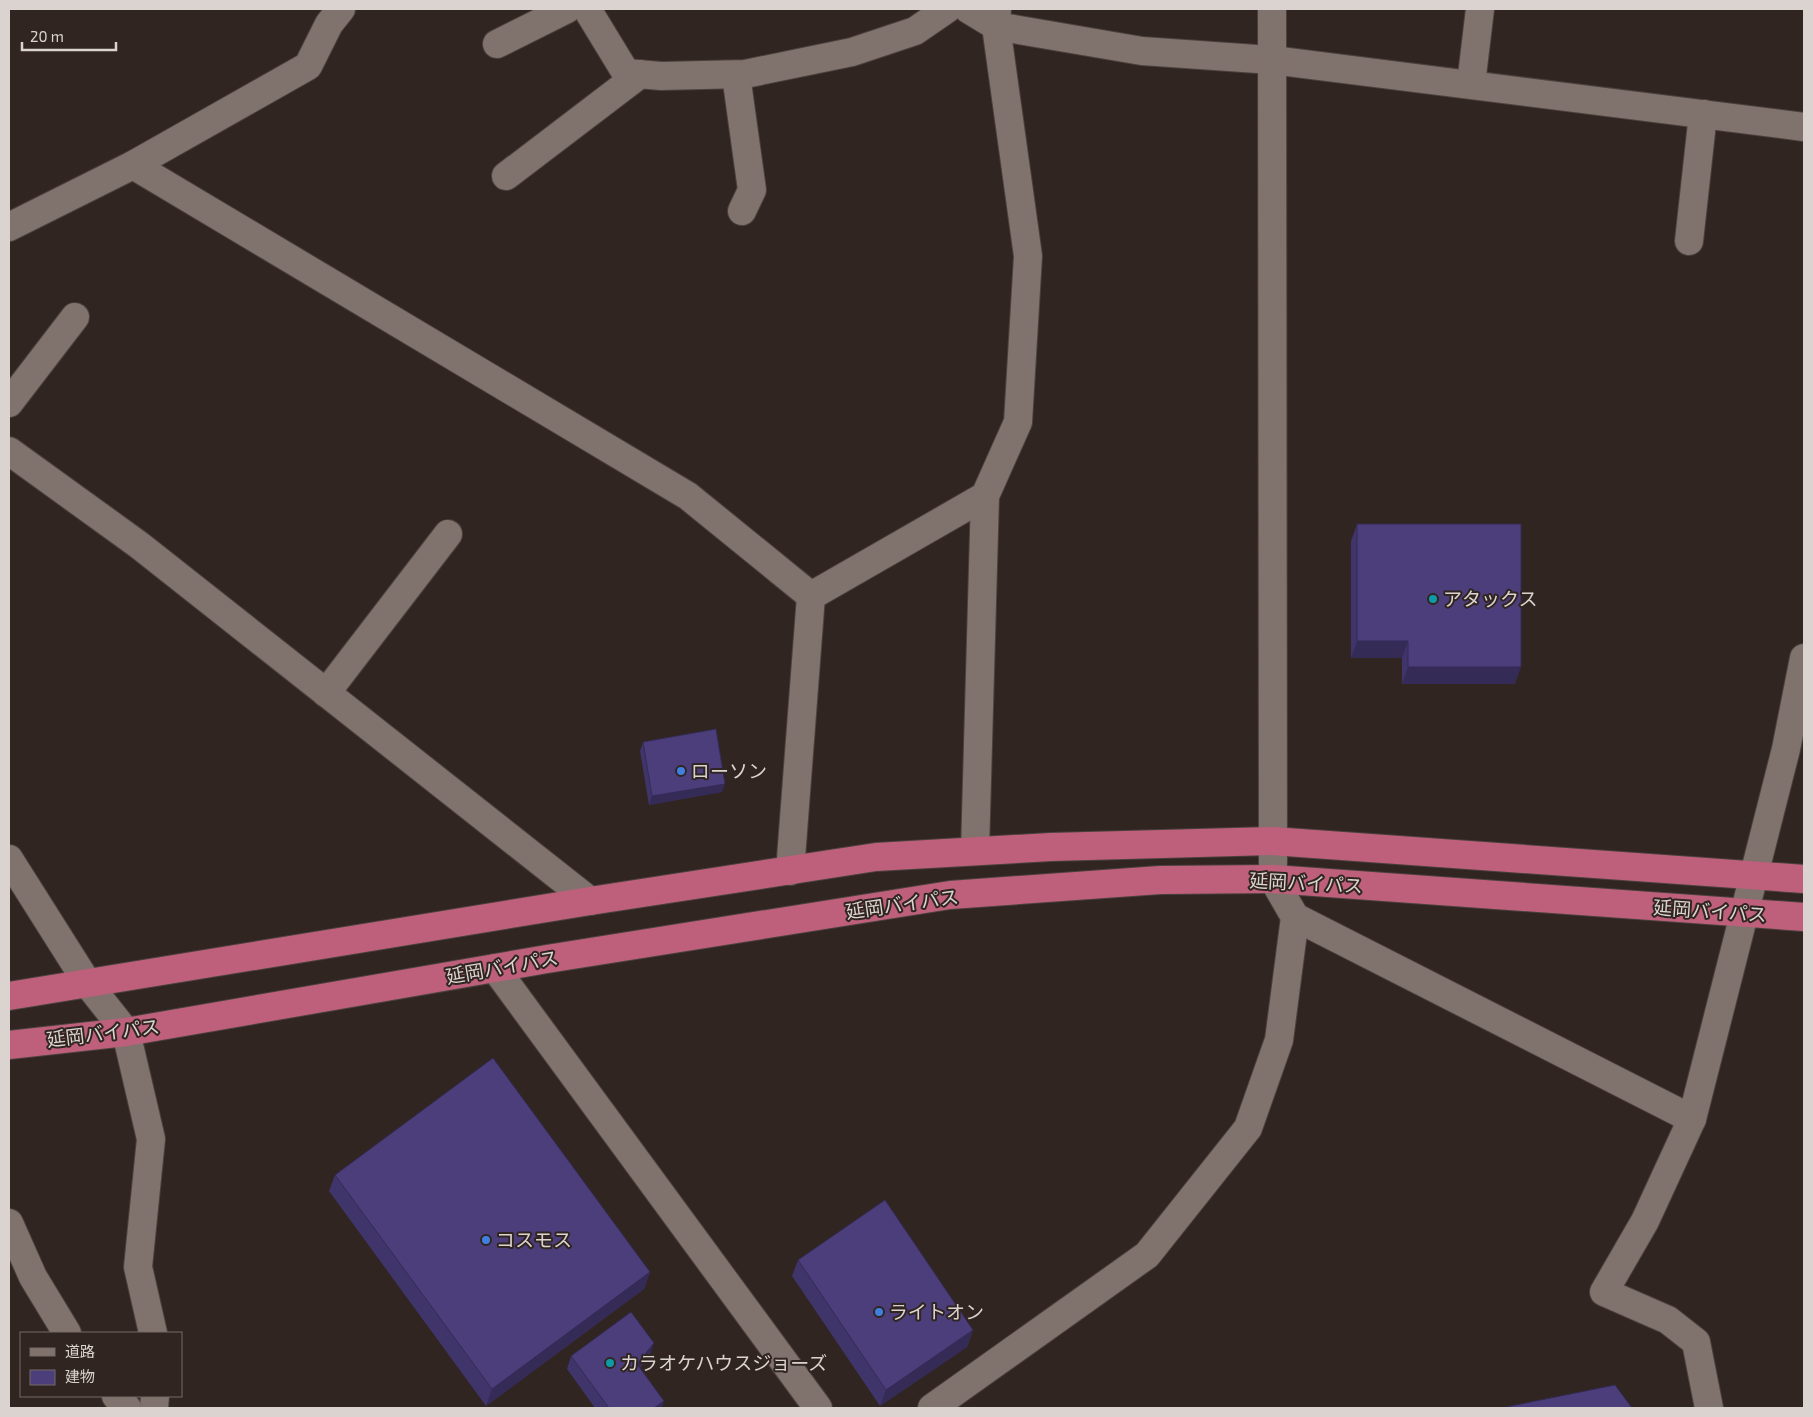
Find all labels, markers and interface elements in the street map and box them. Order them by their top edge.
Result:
scale bar [22,20,116,52]
text: 20 m [30,27,64,45]
place label: アタックス [1443,587,1537,610]
marker: アタックス [1427,593,1439,605]
place label: ローソン [691,759,767,782]
marker: ローソン [675,765,687,777]
street label: 延岡バイパス [1249,868,1363,897]
street label: 延岡バイパス [844,884,960,923]
street label: 延岡バイパス [1653,895,1768,926]
street label: 延岡バイパス [444,945,560,988]
street label: 延岡バイパス [45,1014,161,1051]
place label: コスモス [496,1228,572,1251]
marker: コスモス [480,1234,492,1246]
place label: ライトオン [889,1300,984,1323]
marker: ライトオン [873,1306,885,1318]
legend [20,1332,182,1397]
text: 道路 [65,1342,95,1360]
place label: カラオケハウスジョーズ [620,1351,827,1374]
marker: カラオケハウスジョーズ [604,1357,616,1369]
text: 建物 [65,1367,95,1385]

